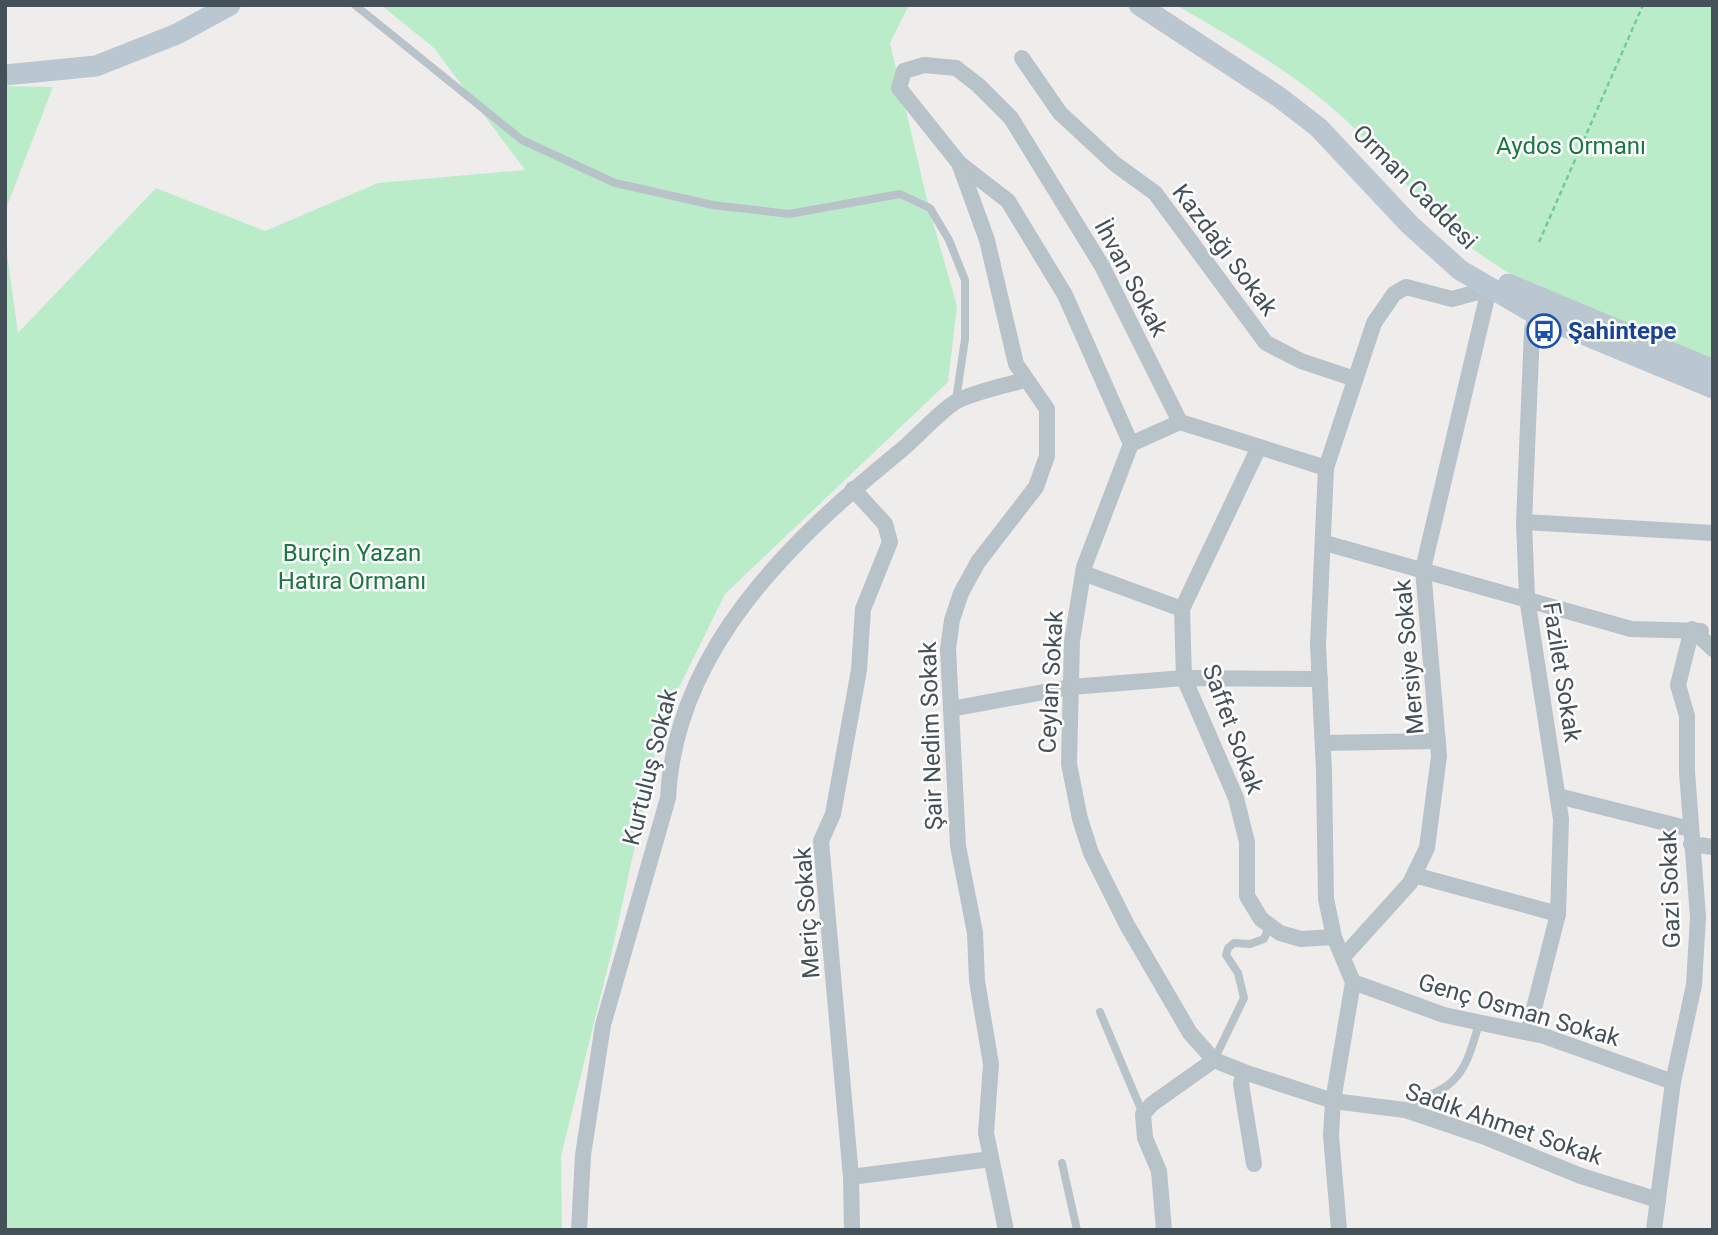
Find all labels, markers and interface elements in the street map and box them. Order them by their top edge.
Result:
street label: Orman Caddesi [1347,119,1483,255]
park label: Aydos Ormanı [1496,132,1646,160]
street label: Kazdağı Sokak [1167,179,1284,322]
street label: İhvan Sokak [1088,215,1174,342]
bus stop icon: Şahintepe [1525,312,1563,350]
place label: Şahintepe [1568,317,1676,345]
park label: Burçin Yazan Hatıra Ormanı [278,539,426,595]
street label: Mersiye Sokak [1388,578,1430,736]
street label: Fazilet Sokak [1537,600,1587,745]
street label: Ceylan Sokak [1033,609,1069,754]
street label: Şair Nedim Sokak [914,640,948,831]
street label: Saffet Sokak [1197,661,1270,798]
street label: Kurtuluş Sokak [617,685,683,848]
street label: Gazi Sokak [1654,829,1686,949]
street label: Meriç Sokak [788,846,826,980]
street label: Genç Osman Sokak [1415,968,1624,1052]
street label: Sadık Ahmet Sokak [1402,1077,1607,1171]

